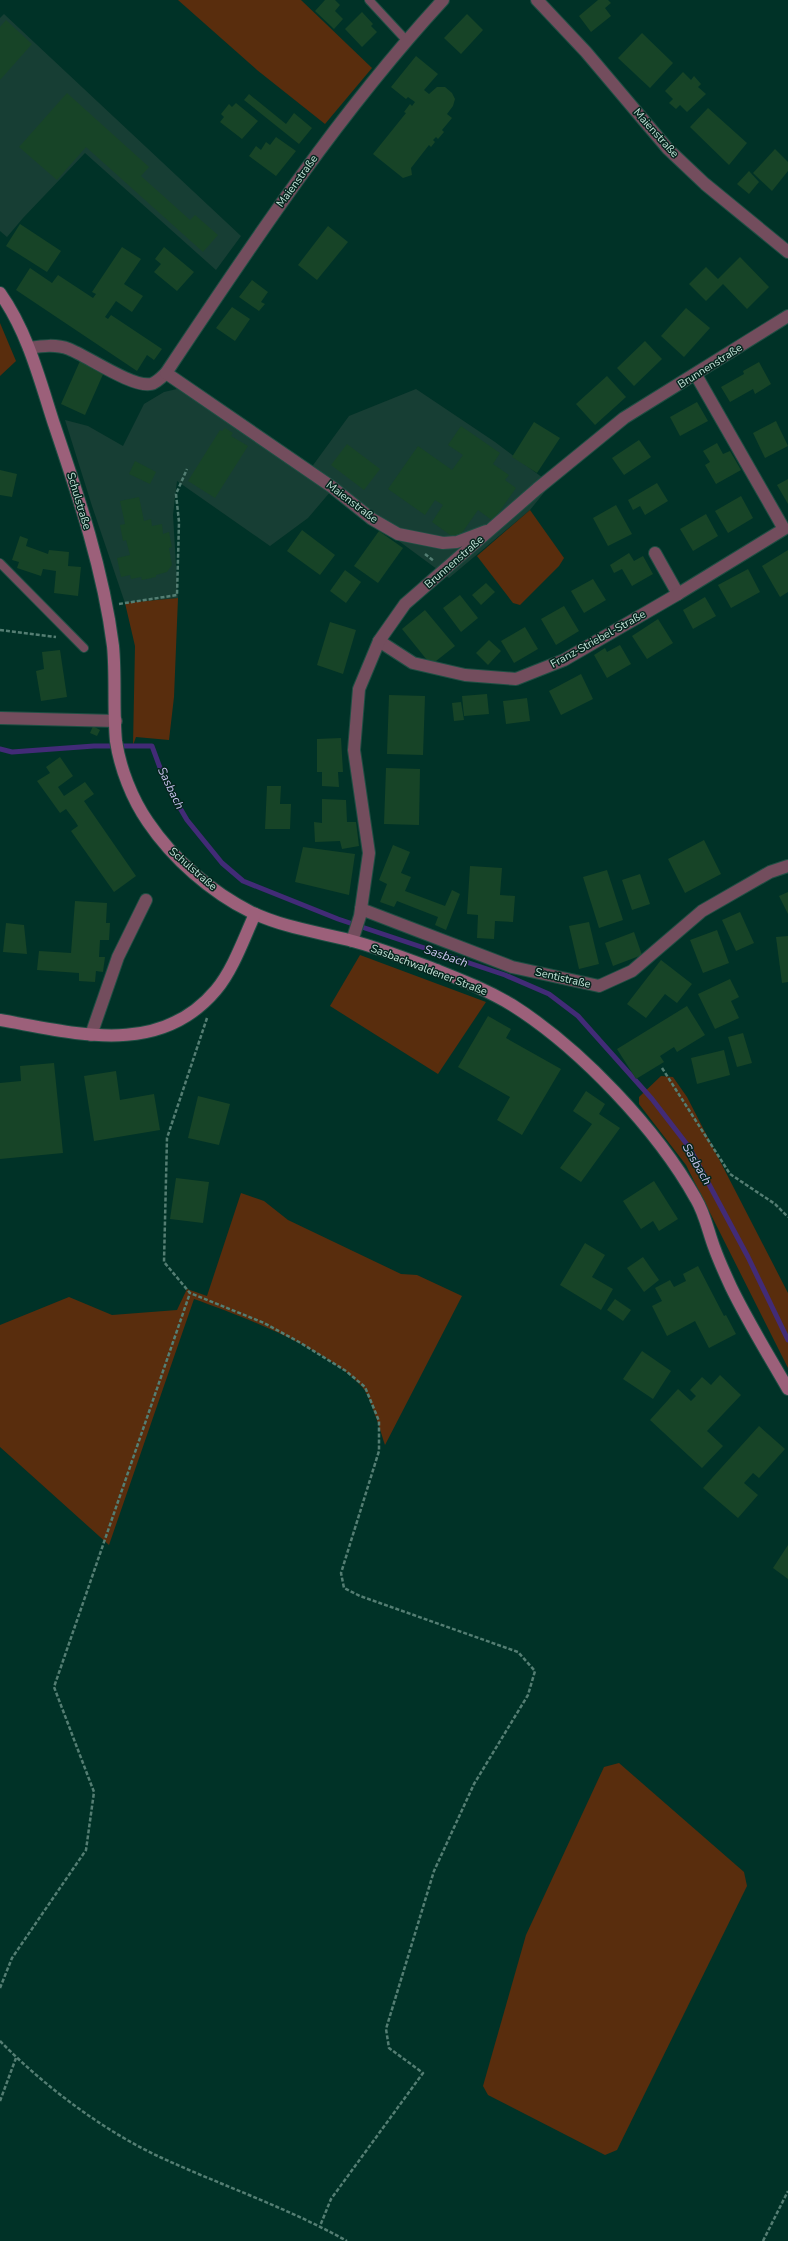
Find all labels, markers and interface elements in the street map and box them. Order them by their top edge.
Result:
street label: Maienstraße [630,105,682,161]
street label: Maienstraße [273,152,321,210]
street label: Brunnenstraße [675,340,745,392]
street label: Schulstraße [63,471,95,531]
street label: Maienstraße [323,478,381,527]
street label: Brunnenstraße [421,532,487,592]
street label: Franz-Striebel-Straße [548,607,648,671]
water label: Sasbach [154,764,188,812]
street label: Schulstraße [166,844,220,894]
street label: Sasbachwaldener Straße [369,941,490,999]
water label: Sasbach [422,941,470,971]
street label: Sentistraße [534,964,592,992]
water label: Sasbach [679,1140,715,1188]

